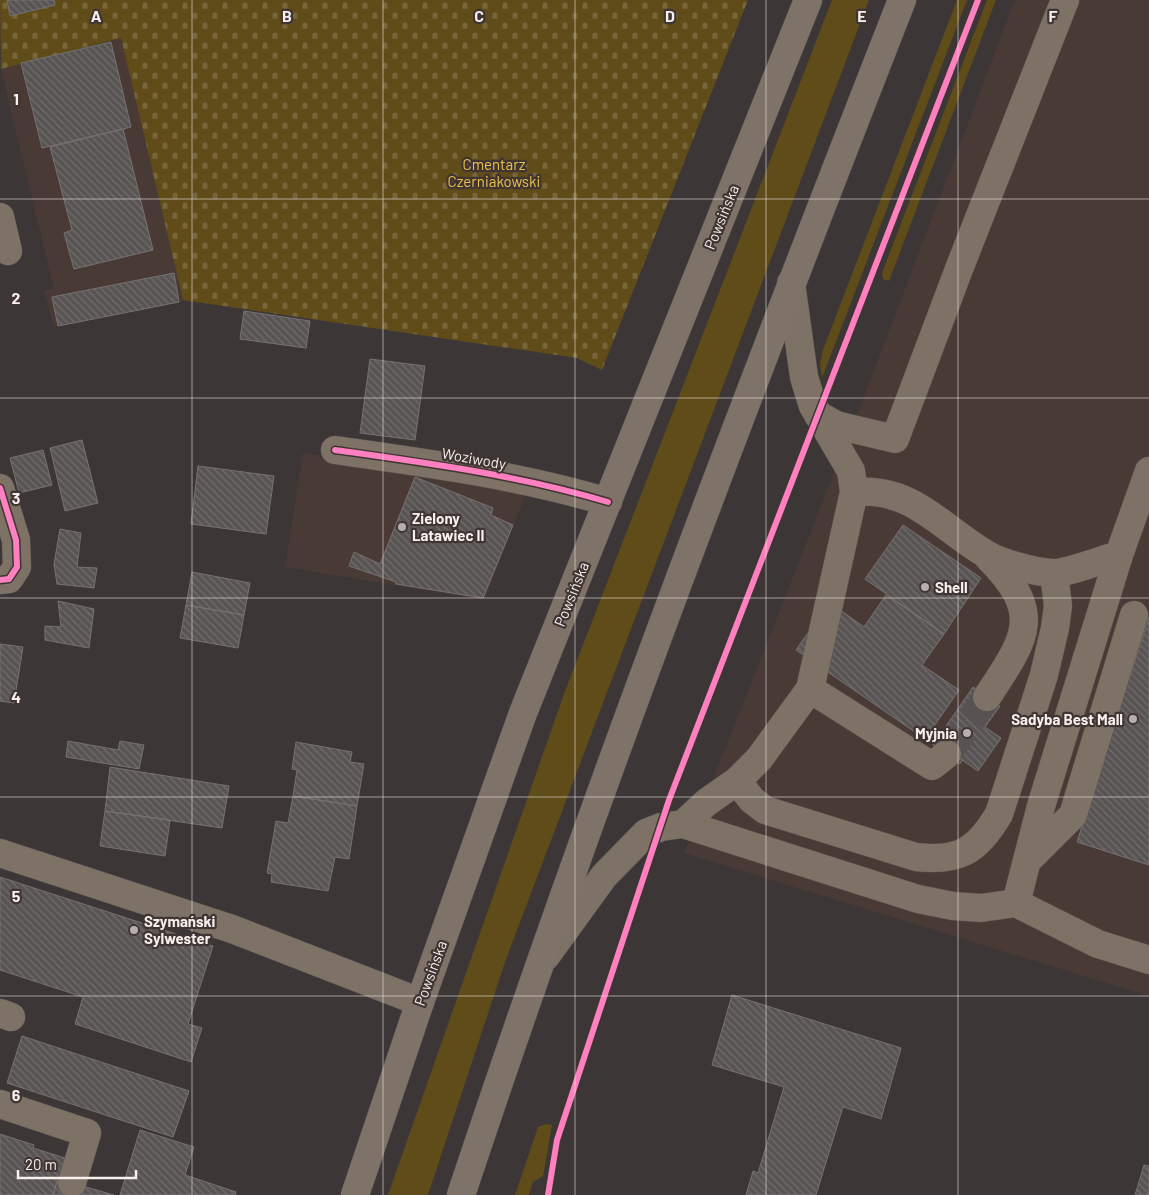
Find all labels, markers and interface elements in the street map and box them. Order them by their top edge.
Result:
text: A [91,6,102,25]
text: B [282,6,292,25]
text: C [474,6,484,25]
text: D [665,6,675,25]
text: E [857,6,867,25]
text: F [1049,6,1058,25]
text: 1 [13,89,19,108]
park label: Cmentarz Czerniakowski [448,155,540,190]
street label: Powsińska [700,182,742,252]
text: 2 [12,288,21,307]
street label: Woziwody [440,443,508,473]
text: 3 [12,488,20,507]
place label: Zielony Latawiec II [412,509,485,544]
marker: Zielony Latawiec II [396,521,408,533]
street label: Powsińska [550,559,592,629]
place label: Shell [935,578,968,596]
marker: Shell [919,581,931,593]
text: 4 [11,687,21,706]
place label: Sadyba Best Mall [1011,710,1123,728]
marker: Sadyba Best Mall [1127,713,1139,725]
place label: Myjnia [915,724,957,742]
marker: Myjnia [961,727,973,739]
text: 5 [12,886,21,905]
place label: Szymański Sylwester [144,912,216,947]
marker: Szymański Sylwester [128,924,140,936]
street label: Powsińska [410,938,450,1008]
text: 6 [12,1085,21,1104]
scale bar [18,1148,135,1180]
text: 20 m [25,1155,57,1173]

